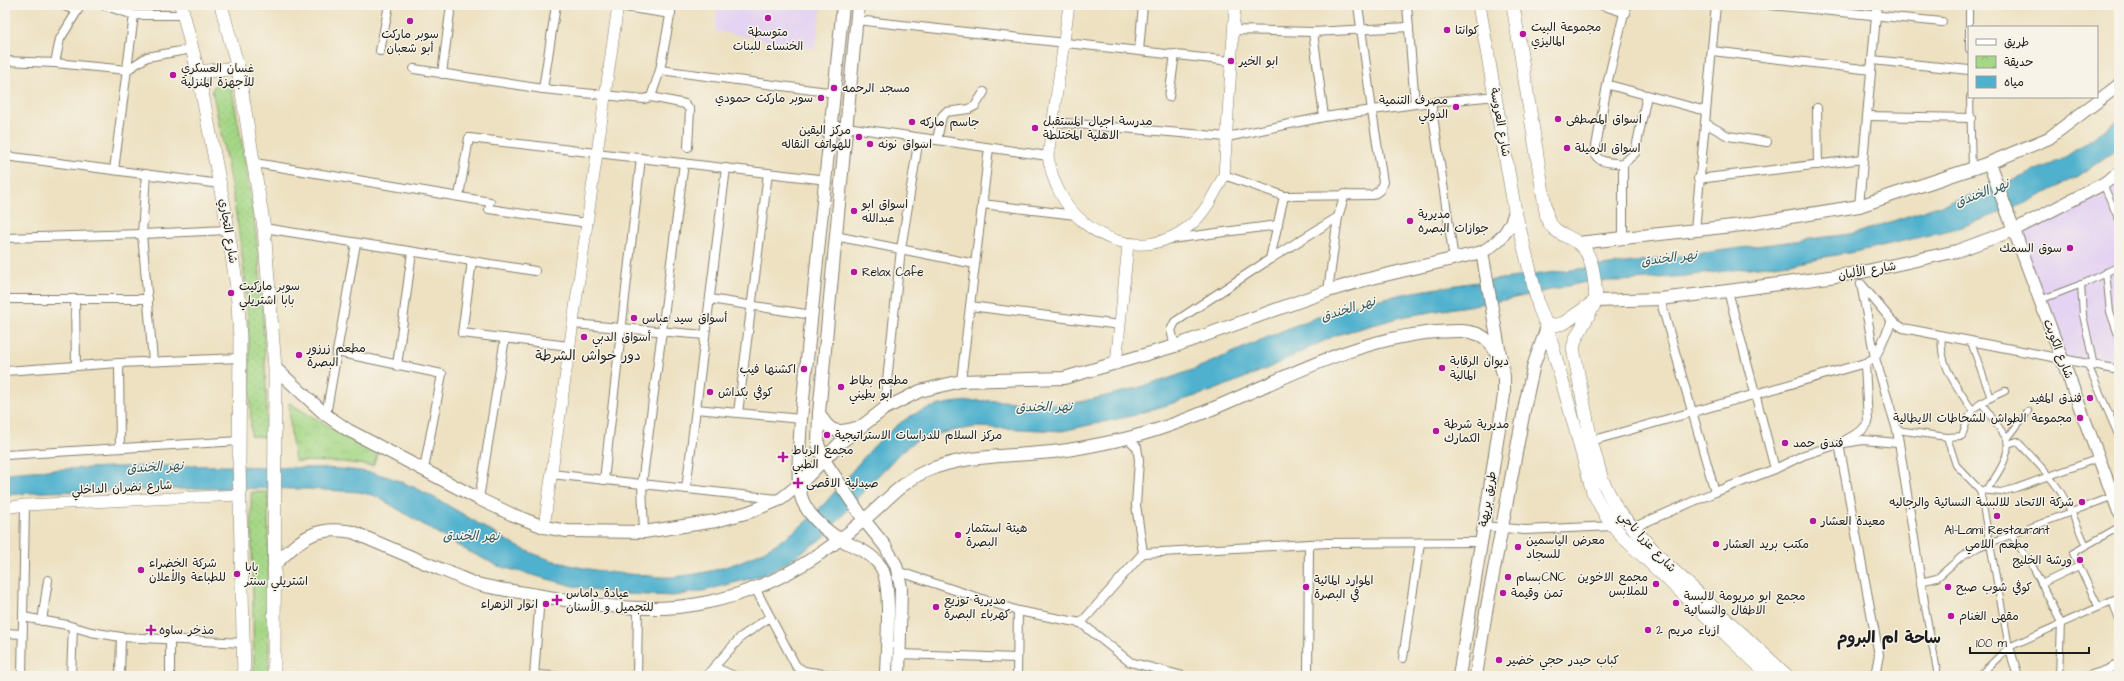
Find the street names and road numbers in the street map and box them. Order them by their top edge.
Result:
street label: شارع العروسة [1486,86,1514,158]
street label: شارع التجاري [214,197,242,265]
street label: شارع الألبان [1837,258,1897,284]
street label: شارع الكويت [2039,317,2077,381]
street label: طريق بريهة [1475,470,1501,528]
street label: شارع نضران الداخلي [71,477,173,501]
street label: شارع عزرا ناجي [1613,508,1680,578]

